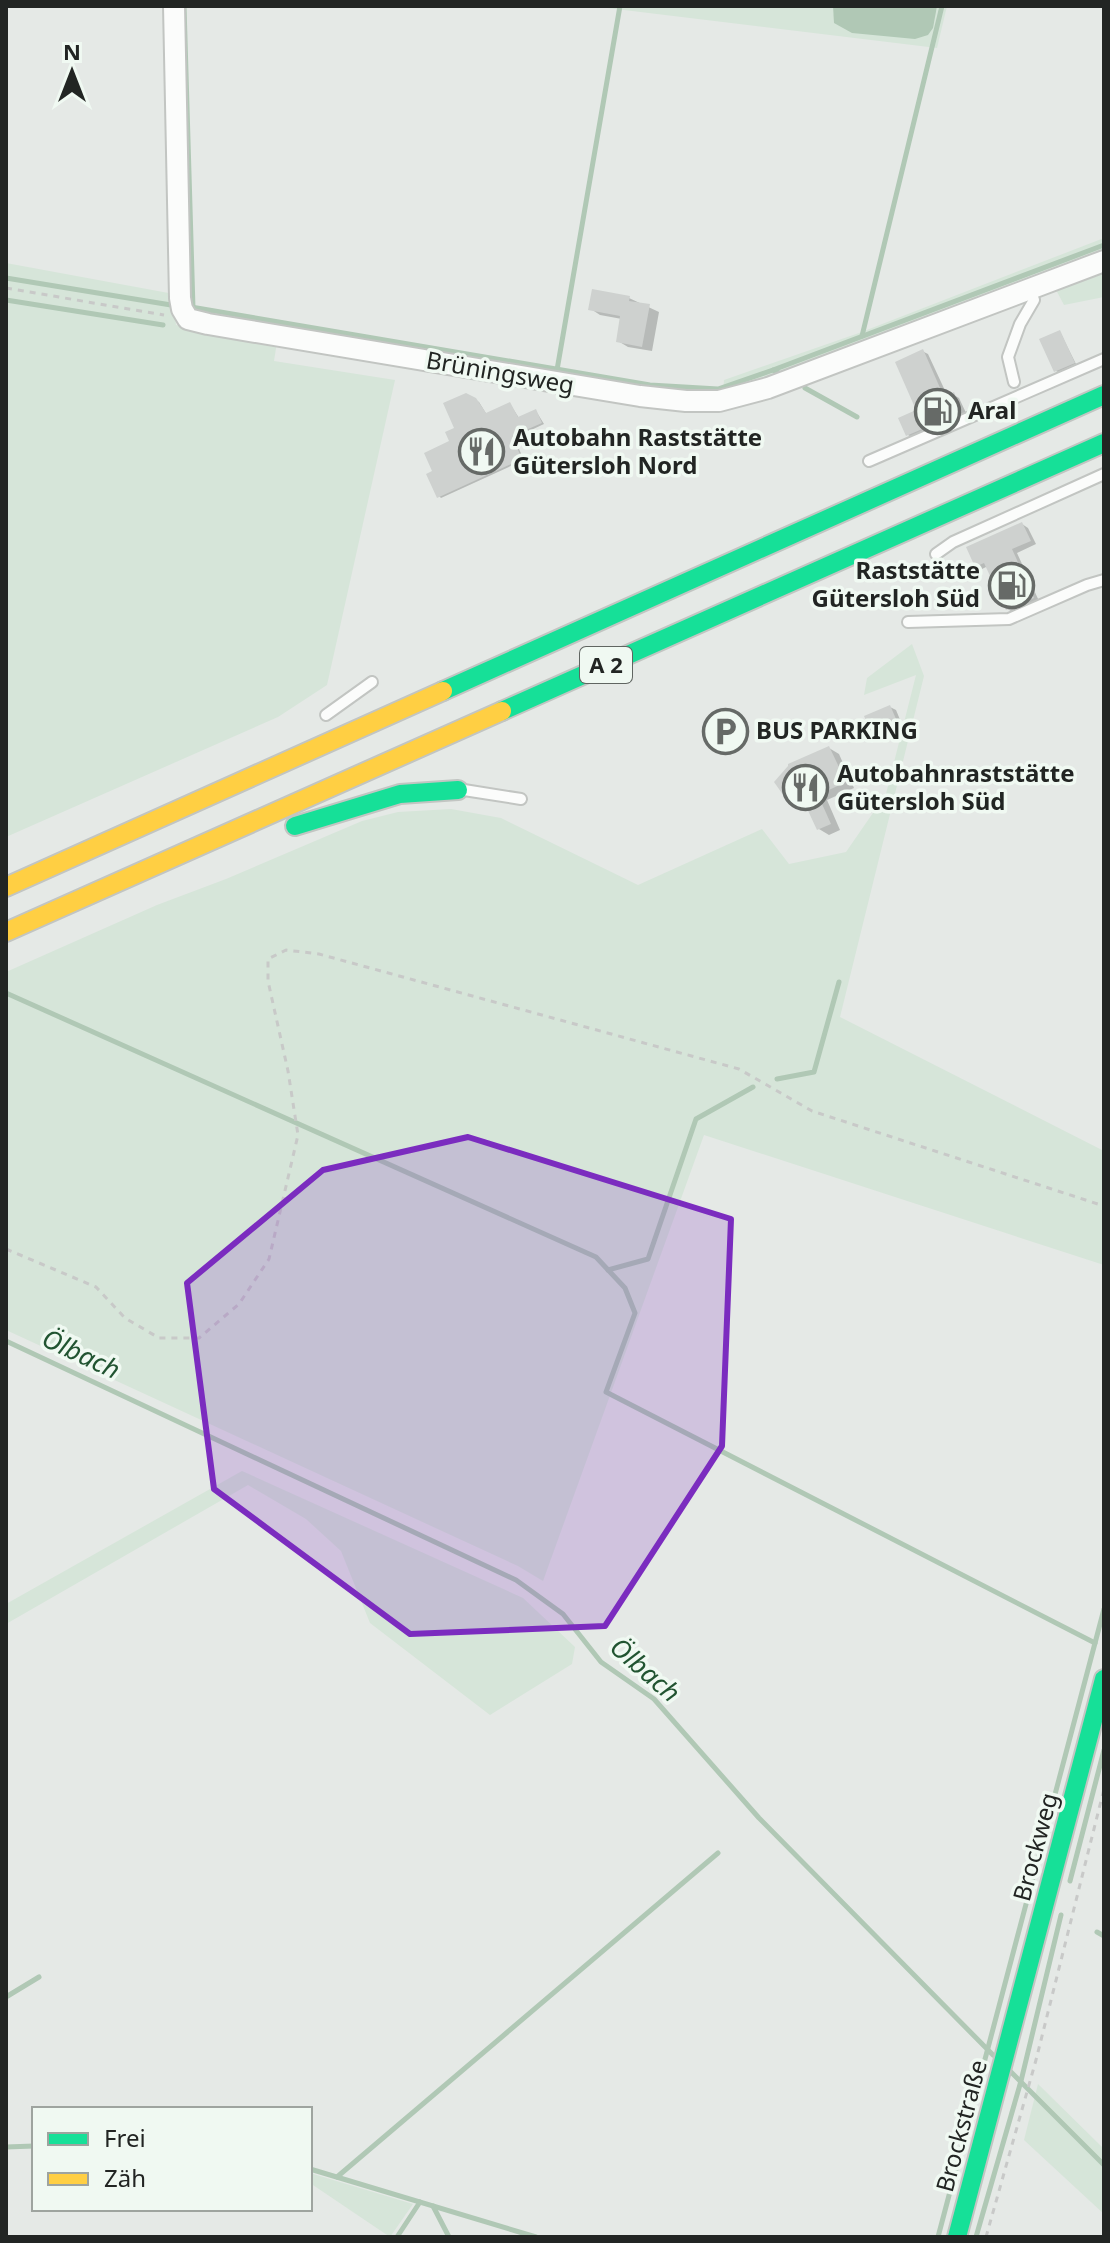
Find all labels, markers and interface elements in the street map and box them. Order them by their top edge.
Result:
north arrow [32,32,112,112]
text: N [63,36,81,66]
street label: Brüningsweg [424,342,577,401]
fuel station icon: Aral [913,387,961,435]
place label: Aral [968,393,1016,426]
place label: Autobahn Raststätte Gütersloh Nord [513,420,762,481]
restaurant icon: Autobahn Raststätte Gütersloh Nord [458,428,506,476]
place label: Raststätte Gütersloh Süd [812,553,980,614]
fuel station icon: Raststätte Gütersloh Süd [987,561,1035,609]
road number: A 2 [580,647,632,683]
parking icon: BUS PARKING [701,707,749,755]
place label: BUS PARKING [756,713,918,746]
place label: Autobahnraststätte Gütersloh Süd [837,756,1074,817]
restaurant icon: Autobahnraststätte Gütersloh Süd [782,764,830,812]
water label: Ölbach [37,1319,126,1387]
water label: Ölbach [603,1629,688,1710]
street label: Brockweg [1004,1789,1065,1905]
street label: Brockstraße [927,2056,994,2195]
legend [32,2107,312,2211]
text: Frei [104,2121,146,2154]
text: Zäh [104,2161,146,2194]

